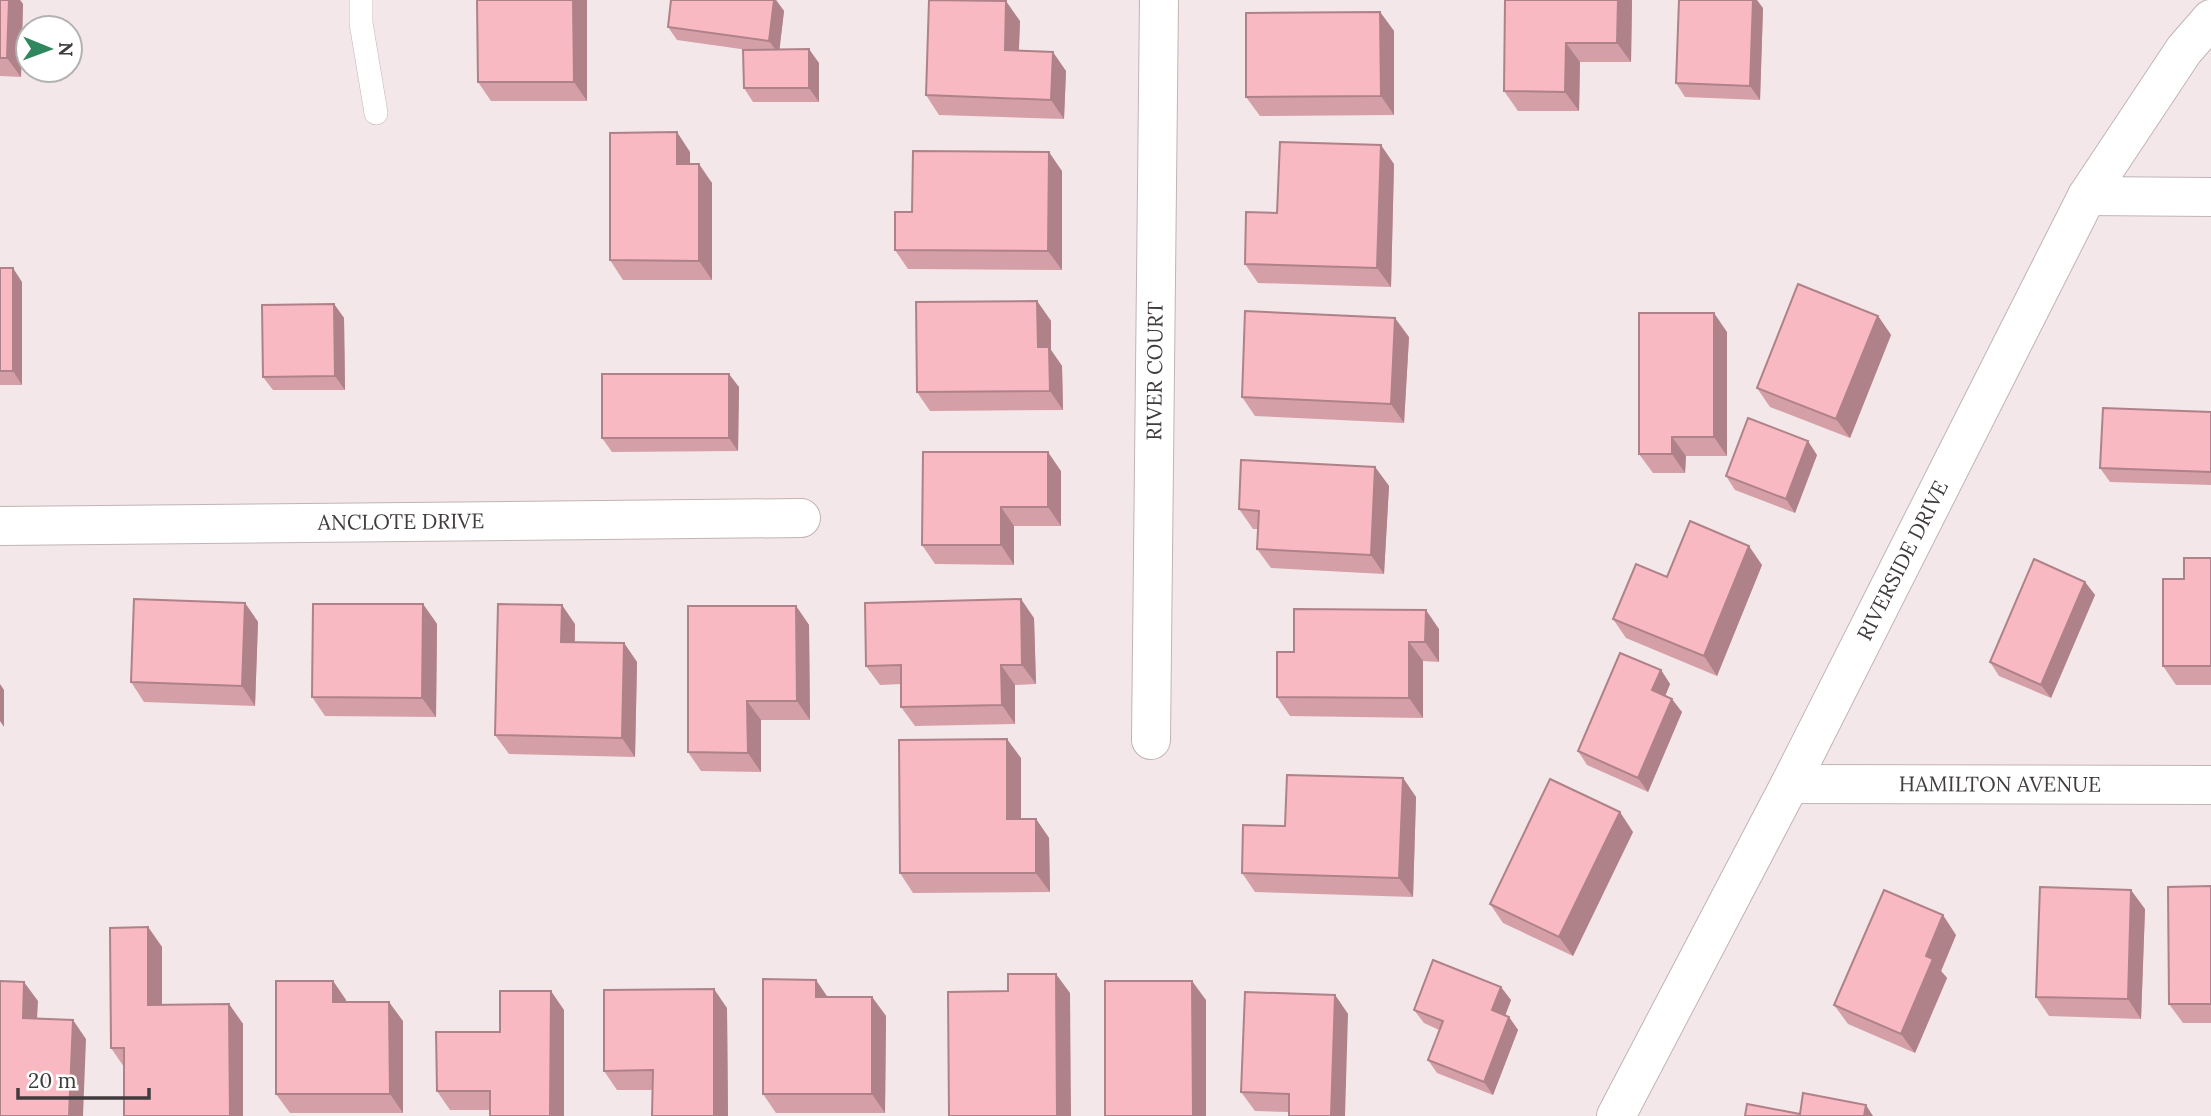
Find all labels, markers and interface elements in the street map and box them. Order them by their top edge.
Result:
north arrow [14,14,84,84]
text: N [54,42,78,57]
street label: RIVER COURT [1140,301,1169,441]
street label: RIVERSIDE DRIVE [1851,476,1954,645]
street label: ANCLOTE DRIVE [317,507,484,536]
street label: HAMILTON AVENUE [1899,770,2101,798]
scale bar [18,1056,149,1100]
text: 20 m [28,1067,77,1094]

